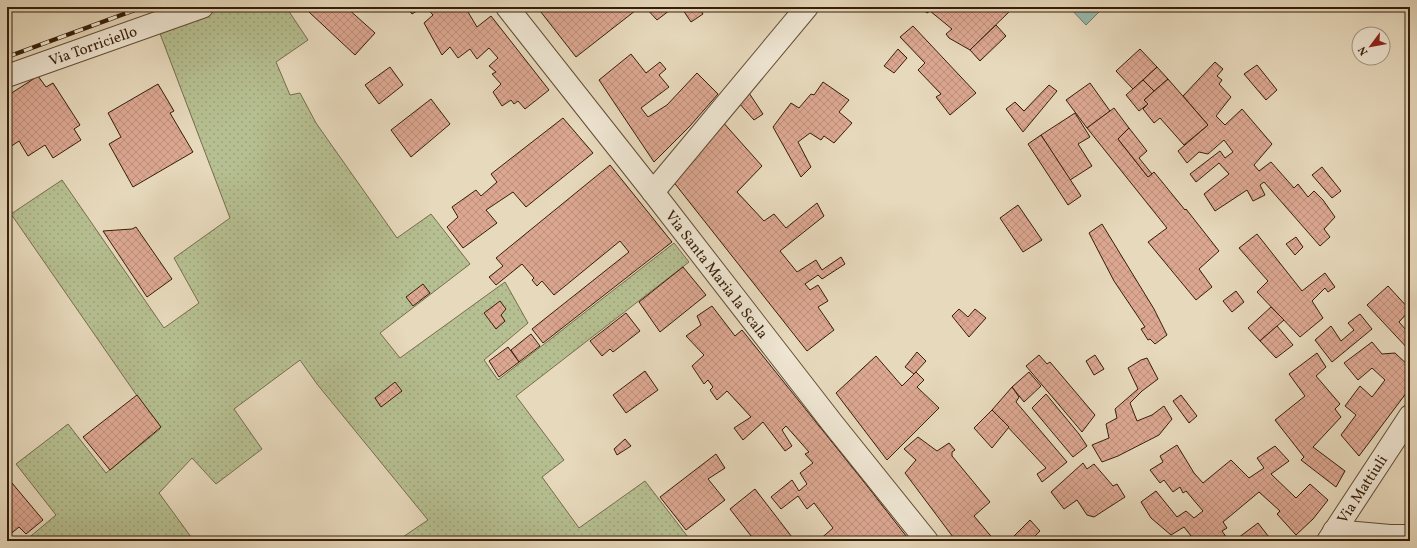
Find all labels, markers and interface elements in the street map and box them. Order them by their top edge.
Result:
street label: Via Torriciello [46,22,140,72]
north arrow [1351,26,1391,66]
text: N [1355,43,1372,58]
street label: Via Santa Maria la Scala [659,207,772,344]
street label: Via Mattiuli [1333,452,1393,528]

